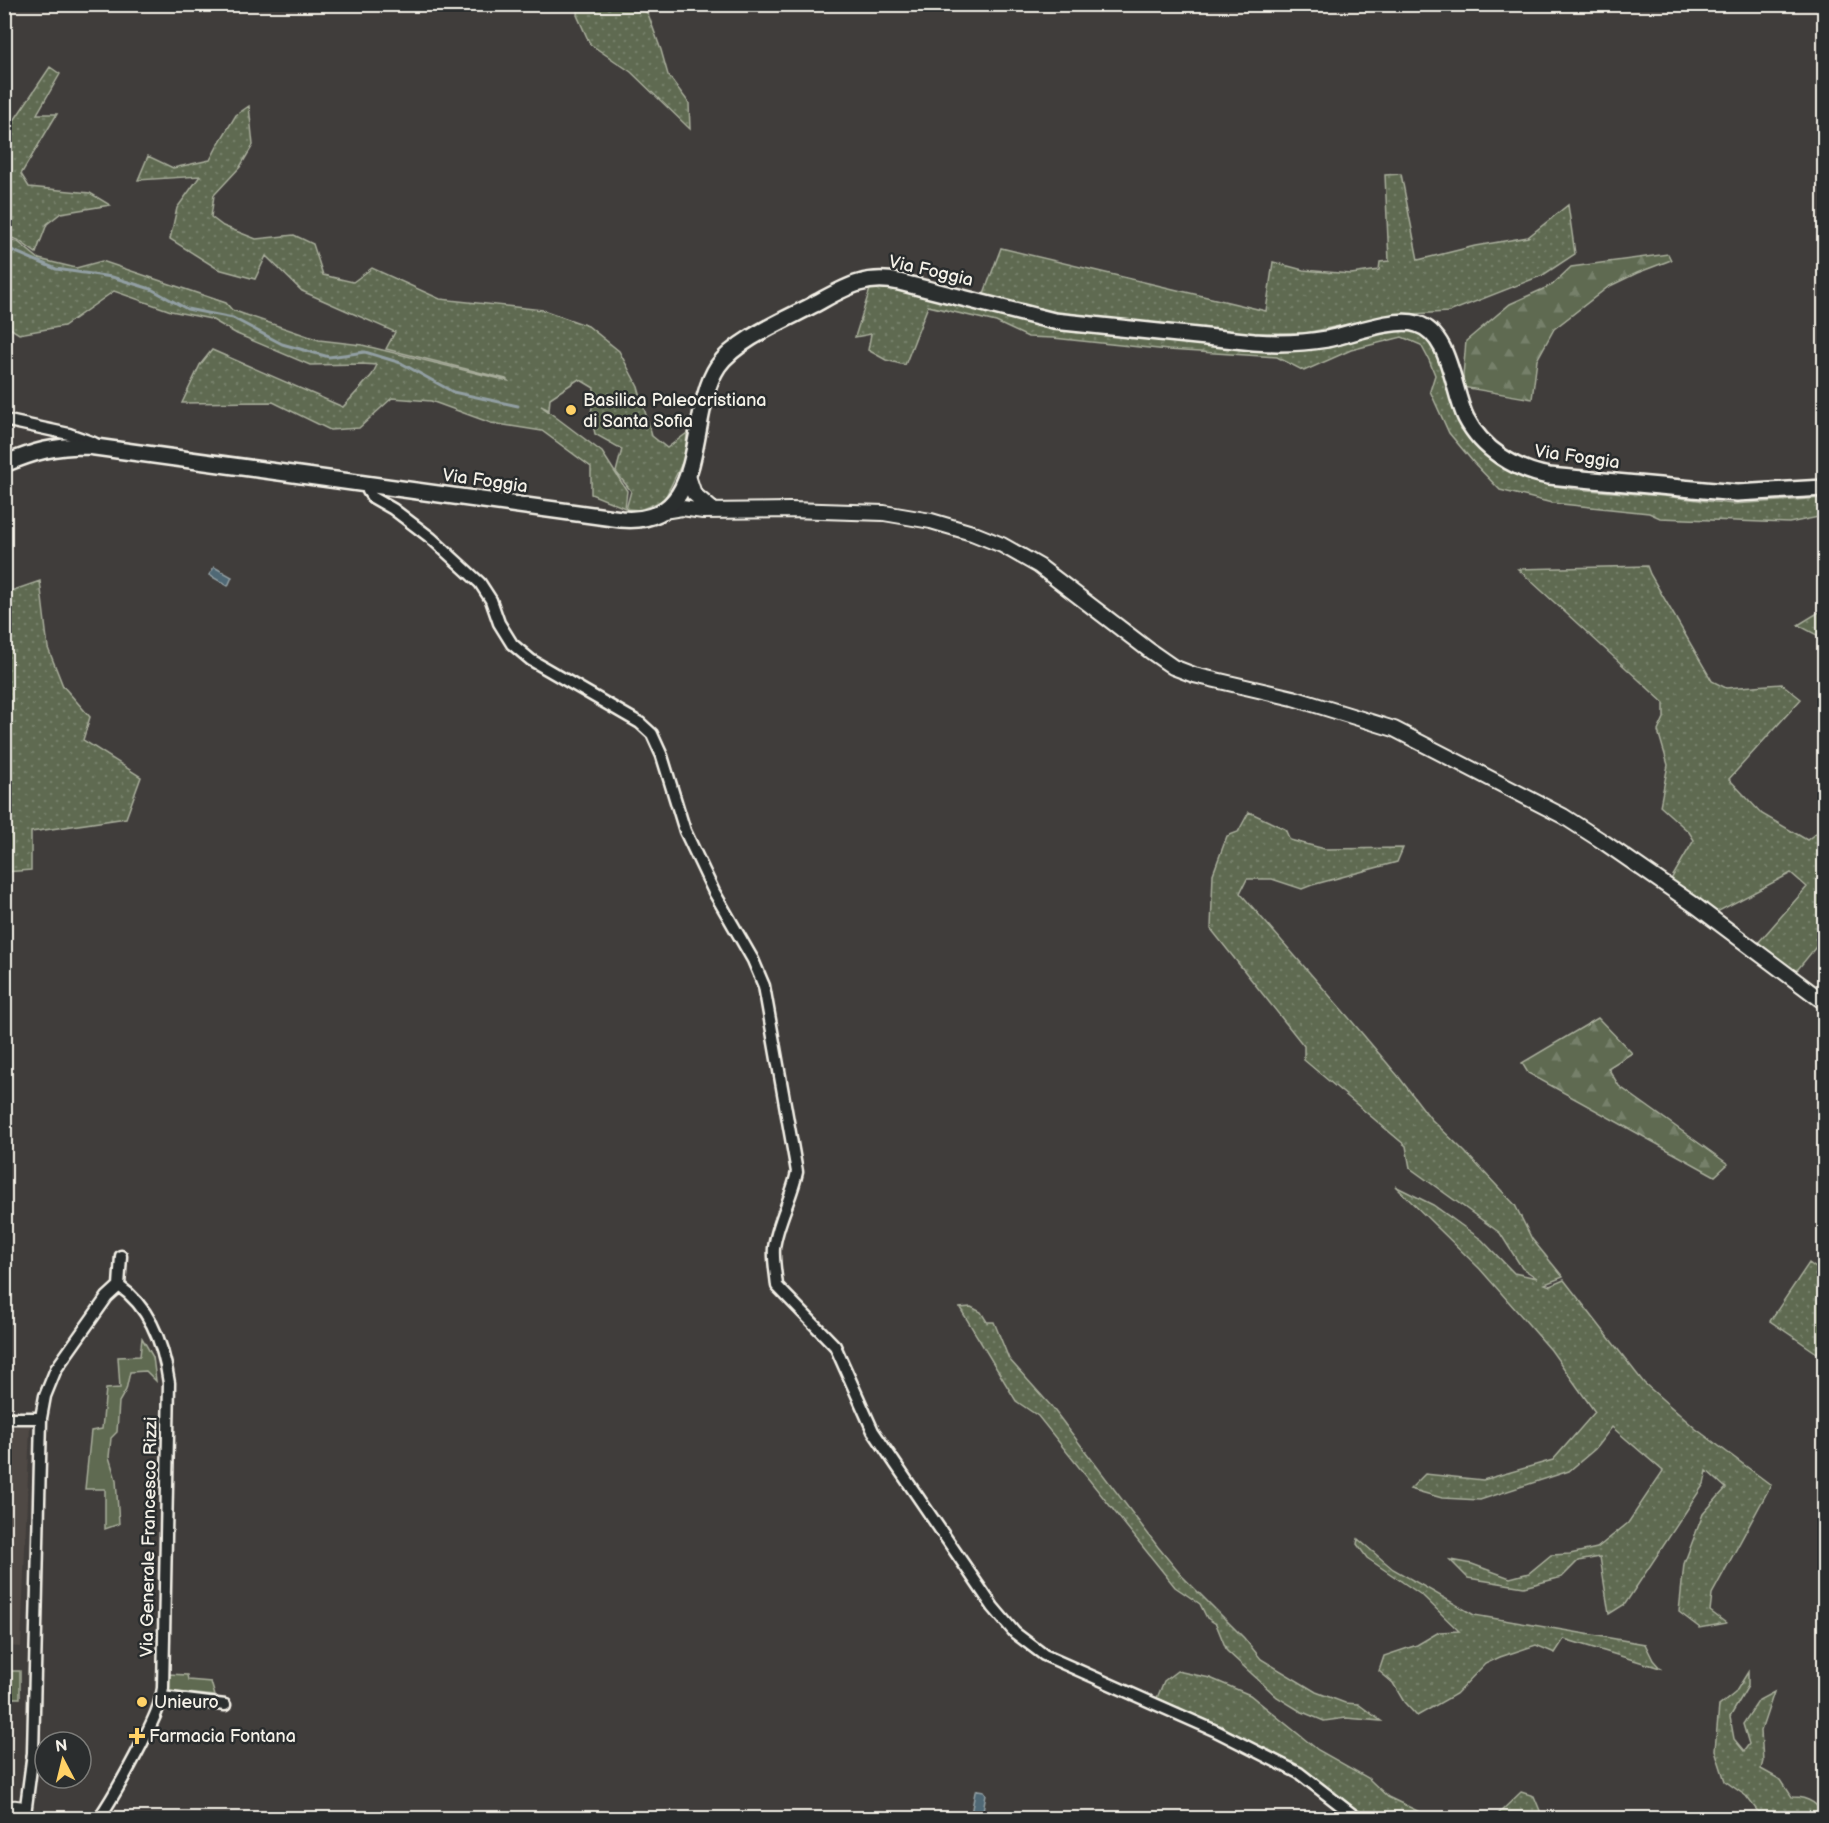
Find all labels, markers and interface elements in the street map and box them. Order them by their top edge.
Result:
street label: Via Foggia [887,251,975,291]
place label: Basilica Paleocristiana di Santa Sofia [583,390,767,432]
marker: Basilica Paleocristiana di Santa Sofia [564,403,578,417]
street label: Via Foggia [1533,441,1621,473]
street label: Via Foggia [441,465,529,497]
street label: Via Generale Francesco Rizzi [136,1417,162,1657]
place label: Unieuro [154,1692,219,1713]
marker: Unieuro [135,1695,149,1709]
place label: Farmacia Fontana [149,1726,296,1747]
marker: Farmacia Fontana [130,1729,144,1743]
north arrow [33,1730,93,1790]
text: N [54,1736,68,1757]

